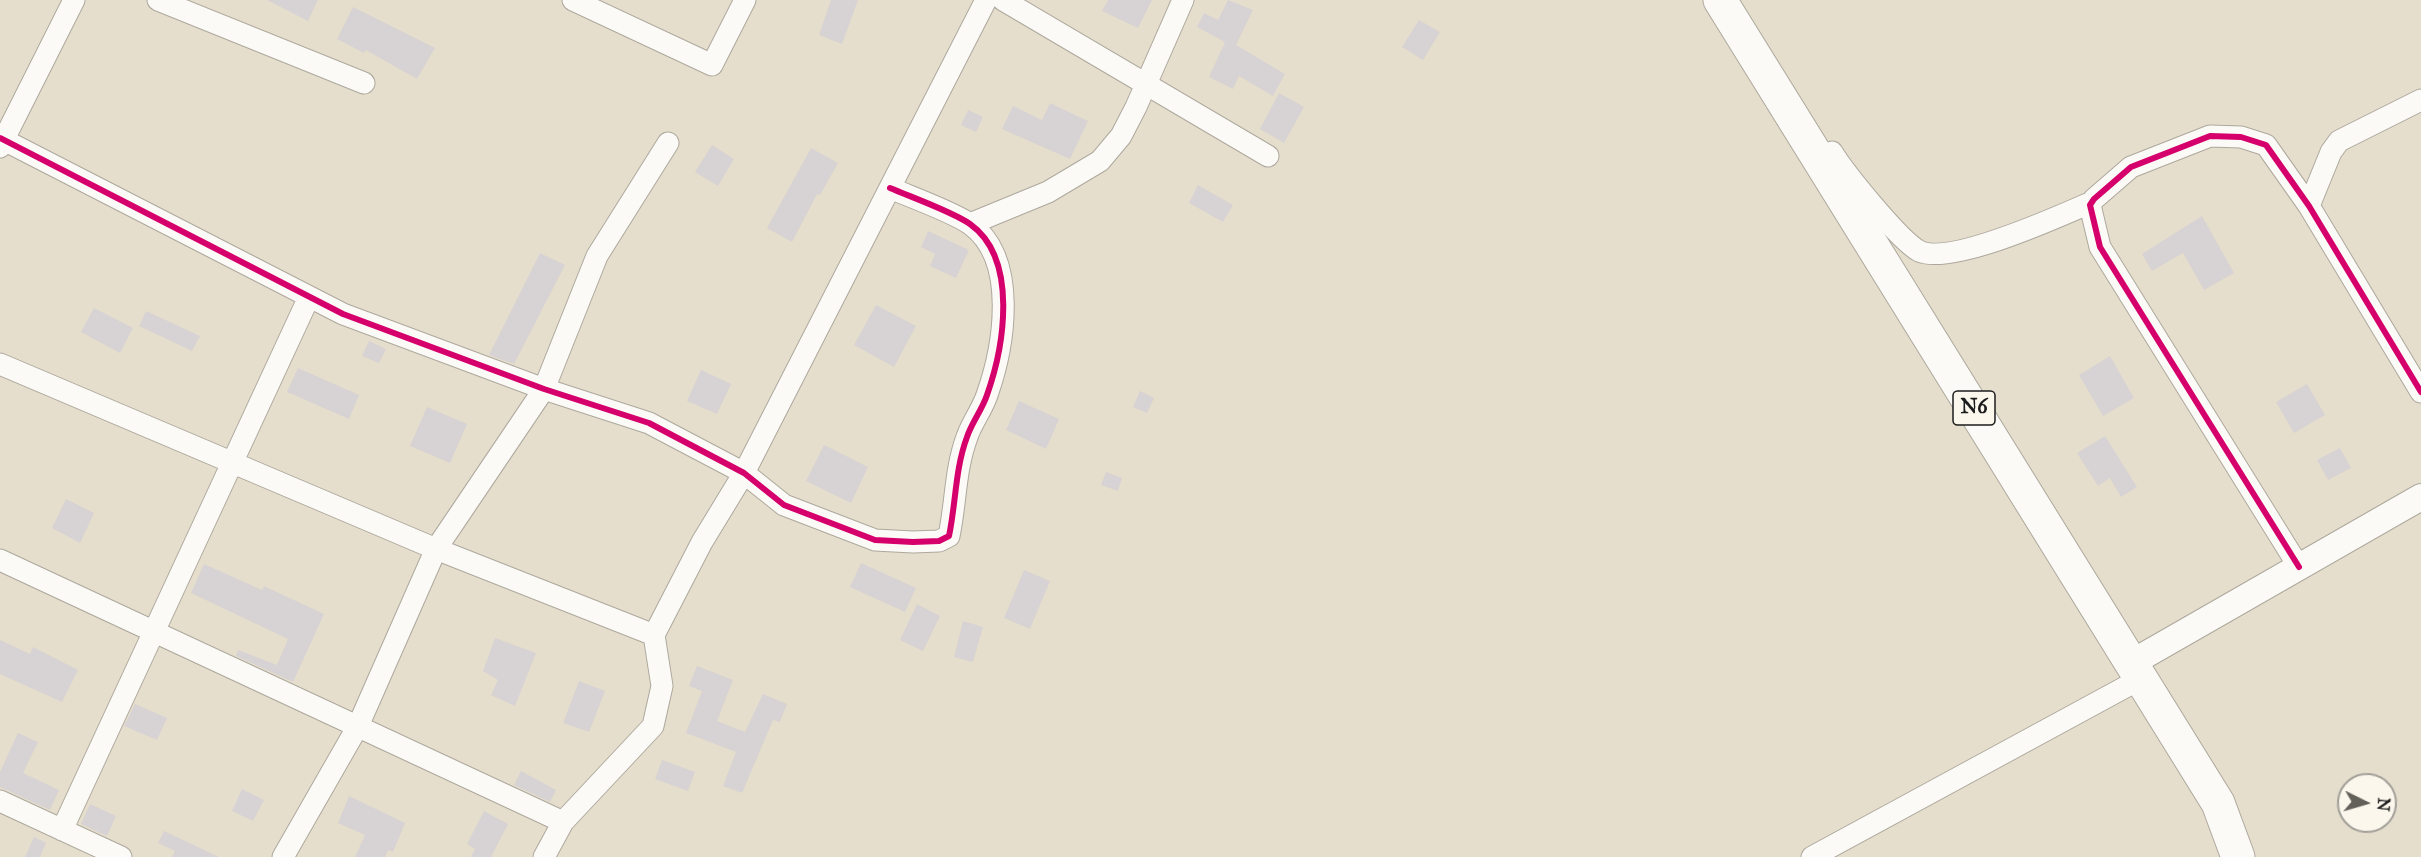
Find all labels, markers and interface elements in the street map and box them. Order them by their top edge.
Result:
road number: N6 [1953,391,1995,425]
north arrow [2337,773,2397,833]
text: N [2373,797,2393,812]

